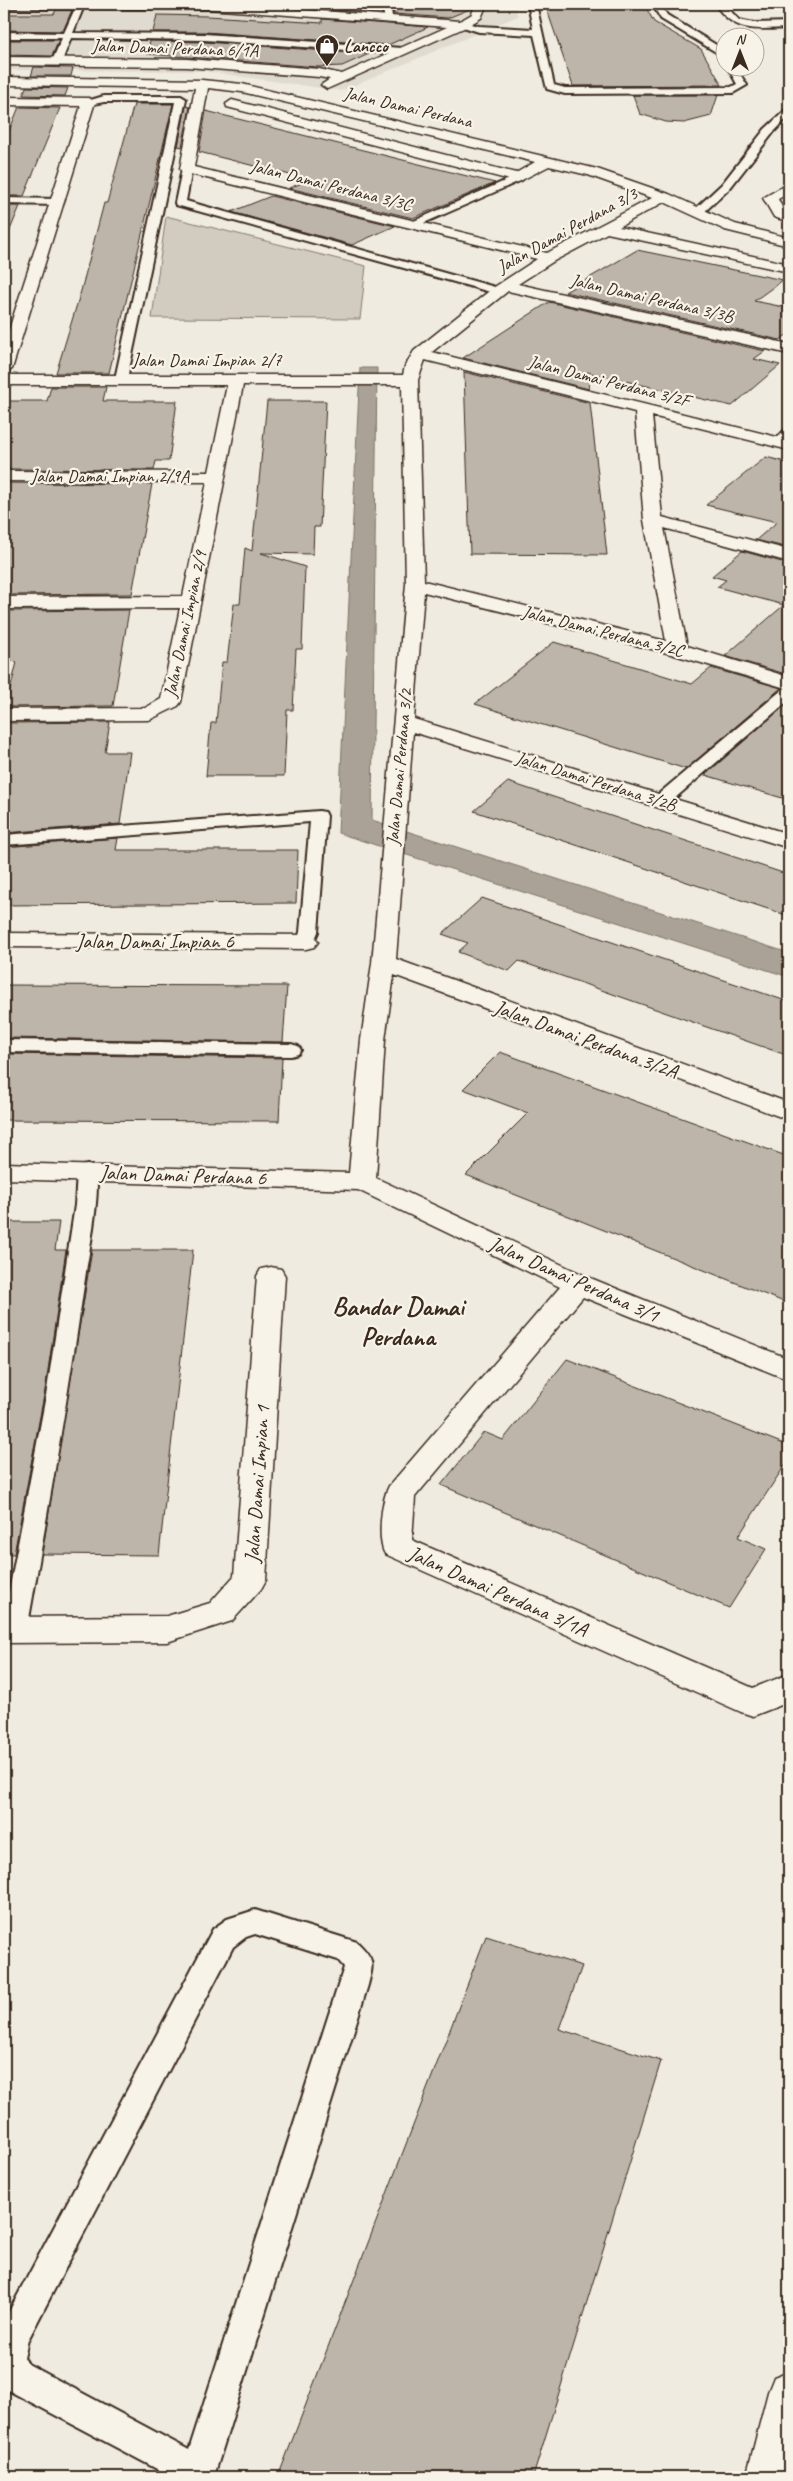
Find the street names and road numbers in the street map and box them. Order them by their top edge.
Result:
street label: Jalan Damai Perdana 6/1A [91,34,259,62]
street label: Jalan Damai Perdana [341,81,476,133]
street label: Jalan Damai Perdana 3/3C [247,154,416,216]
street label: Jalan Damai Perdana 3/3 [492,181,643,278]
street label: Jalan Damai Perdana 3/3B [568,268,737,328]
street label: Jalan Damai Impian 2/7 [131,349,283,371]
street label: Jalan Damai Perdana 3/2F [525,350,695,413]
street label: Jalan Damai Impian 2/9A [30,465,190,487]
street label: Jalan Damai Impian 2/9 [159,547,212,700]
street label: Jalan Damai Perdana 3/2C [519,600,688,662]
street label: Jalan Damai Perdana 3/2 [381,686,417,847]
street label: Jalan Damai Perdana 3/2B [512,746,680,816]
street label: Jalan Damai Impian 6 [75,928,234,954]
street label: Jalan Damai Perdana 3/2A [490,993,683,1085]
street label: Jalan Damai Perdana 6 [98,1159,267,1191]
street label: Jalan Damai Perdana 3/1 [484,1229,664,1329]
street label: Jalan Damai Impian 1 [238,1403,276,1565]
street label: Jalan Damai Perdana 3/1A [403,1539,593,1643]

